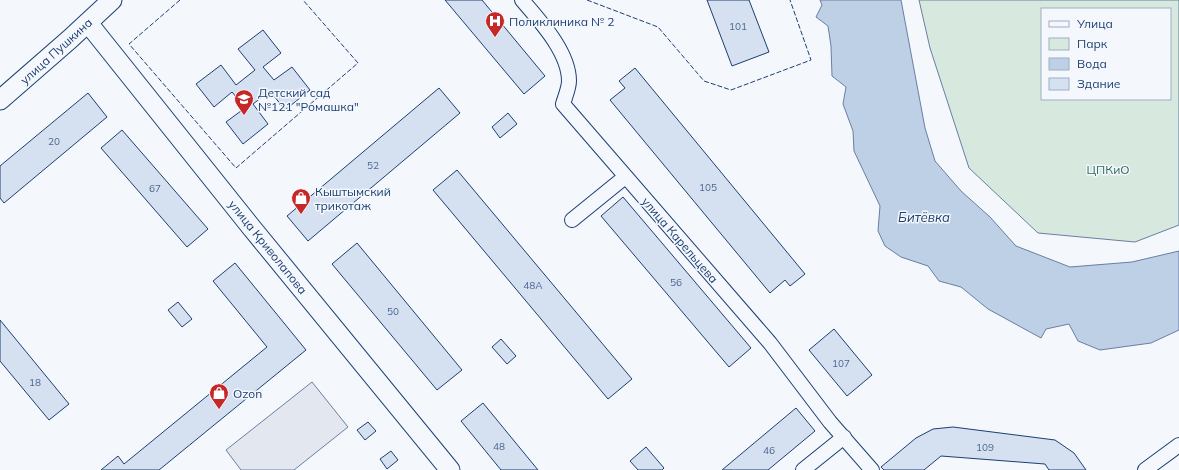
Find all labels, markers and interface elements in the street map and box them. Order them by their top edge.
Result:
legend [1041,8,1171,100]
hospital icon: Поликлиника № 2 [484,10,506,38]
place label: Поликлиника № 2 [509,14,614,29]
street label: улица Пушкина [17,15,95,87]
text: Улица [1076,16,1113,31]
house number: 101 [729,20,747,33]
text: Парк [1077,36,1108,51]
text: Вода [1077,56,1107,71]
text: Здание [1077,76,1121,91]
place label: Детский сад №121 "Ромашка" [258,85,359,114]
school or university icon: Детский сад №121 "Ромашка" [233,88,255,116]
house number: 20 [48,135,60,148]
house number: 52 [367,159,379,172]
park label: ЦПКиО [1086,162,1130,177]
house number: 105 [699,181,717,194]
house number: 67 [149,182,161,195]
place label: Кыштымский трикотаж [315,184,391,213]
shop icon: Кыштымский трикотаж [290,187,312,215]
street label: улица Карельцева [639,194,721,286]
street label: улица Криволапова [226,197,310,297]
water label: Битёвка [898,209,950,225]
house number: 56 [670,276,682,289]
house number: 48А [523,279,543,292]
house number: 50 [387,305,399,318]
house number: 107 [832,357,850,370]
house number: 18 [29,376,41,389]
shop icon: Ozon [208,382,230,410]
place label: Ozon [233,386,262,401]
house number: 48 [493,440,505,453]
house number: 109 [976,441,994,454]
house number: 46 [763,444,775,457]

